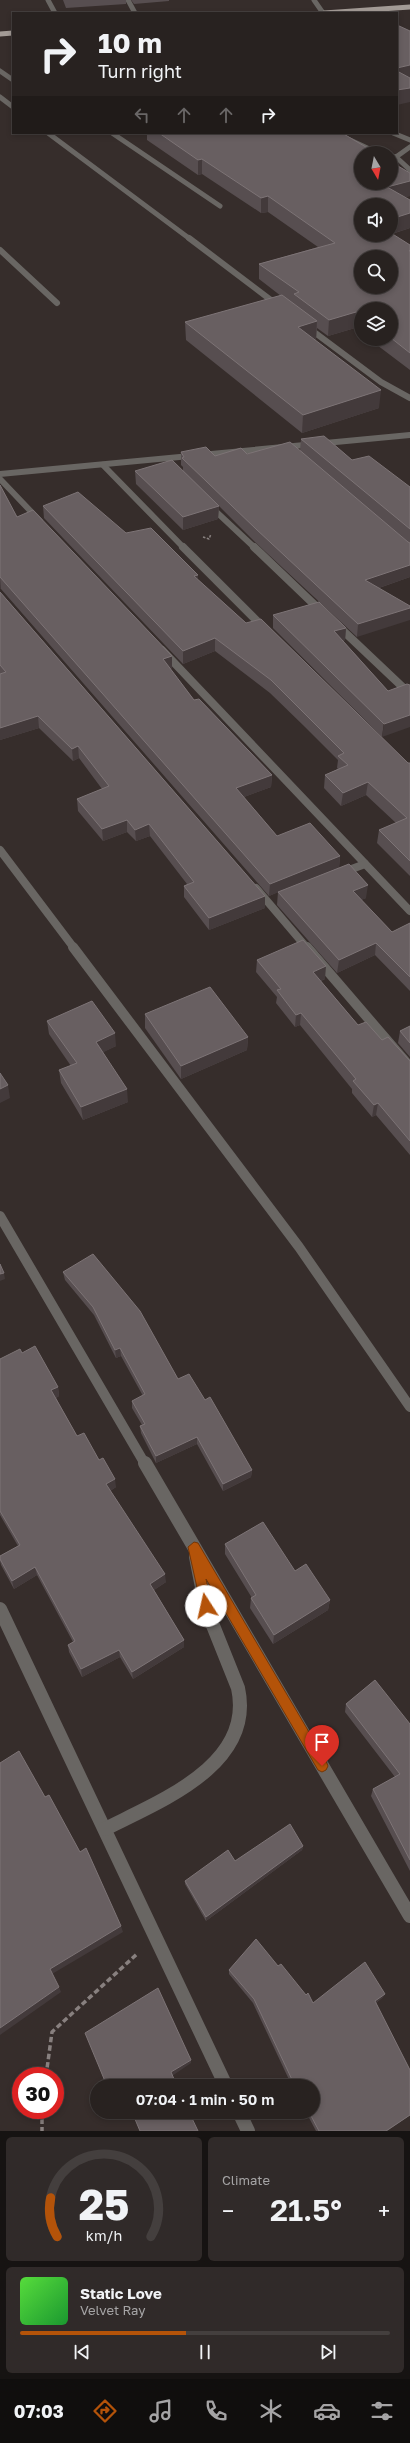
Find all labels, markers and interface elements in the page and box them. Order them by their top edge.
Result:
text: 10 m [98,26,162,59]
icon: right [32,28,84,80]
text: Turn right [98,60,182,82]
icon: left [131,104,153,126]
icon: ahead [173,104,195,126]
icon: ahead [215,104,237,126]
icon: right [257,104,279,126]
north arrow [354,146,398,190]
map controls [354,146,398,346]
button: sound [354,198,398,242]
button: search [354,250,398,294]
button: layers [354,302,398,346]
position arrow [185,1585,227,1627]
pin [305,1725,339,1766]
icon: arrive [311,1731,333,1753]
speed limit sign: 30 [12,2067,64,2119]
text: 07:04 · 1 min · 50 m [136,2090,274,2108]
text: Climate [222,2172,270,2188]
text: 25 [79,2179,129,2229]
text: 21.5° [270,2192,342,2228]
text: − [222,2197,234,2224]
text: + [378,2197,390,2224]
text: km/h [86,2227,122,2244]
text: Static Love [80,2284,162,2302]
text: Velvet Ray [80,2302,145,2318]
icon: previous [71,2341,93,2363]
icon: pause [194,2341,216,2363]
icon: next [317,2341,339,2363]
icon: directions [91,2397,119,2425]
icon: music [147,2397,175,2425]
icon: phone [202,2397,230,2425]
icon: climate [257,2397,285,2425]
icon: car [313,2397,341,2425]
icon: filters [368,2397,396,2425]
text: 07:03 [14,2400,64,2422]

